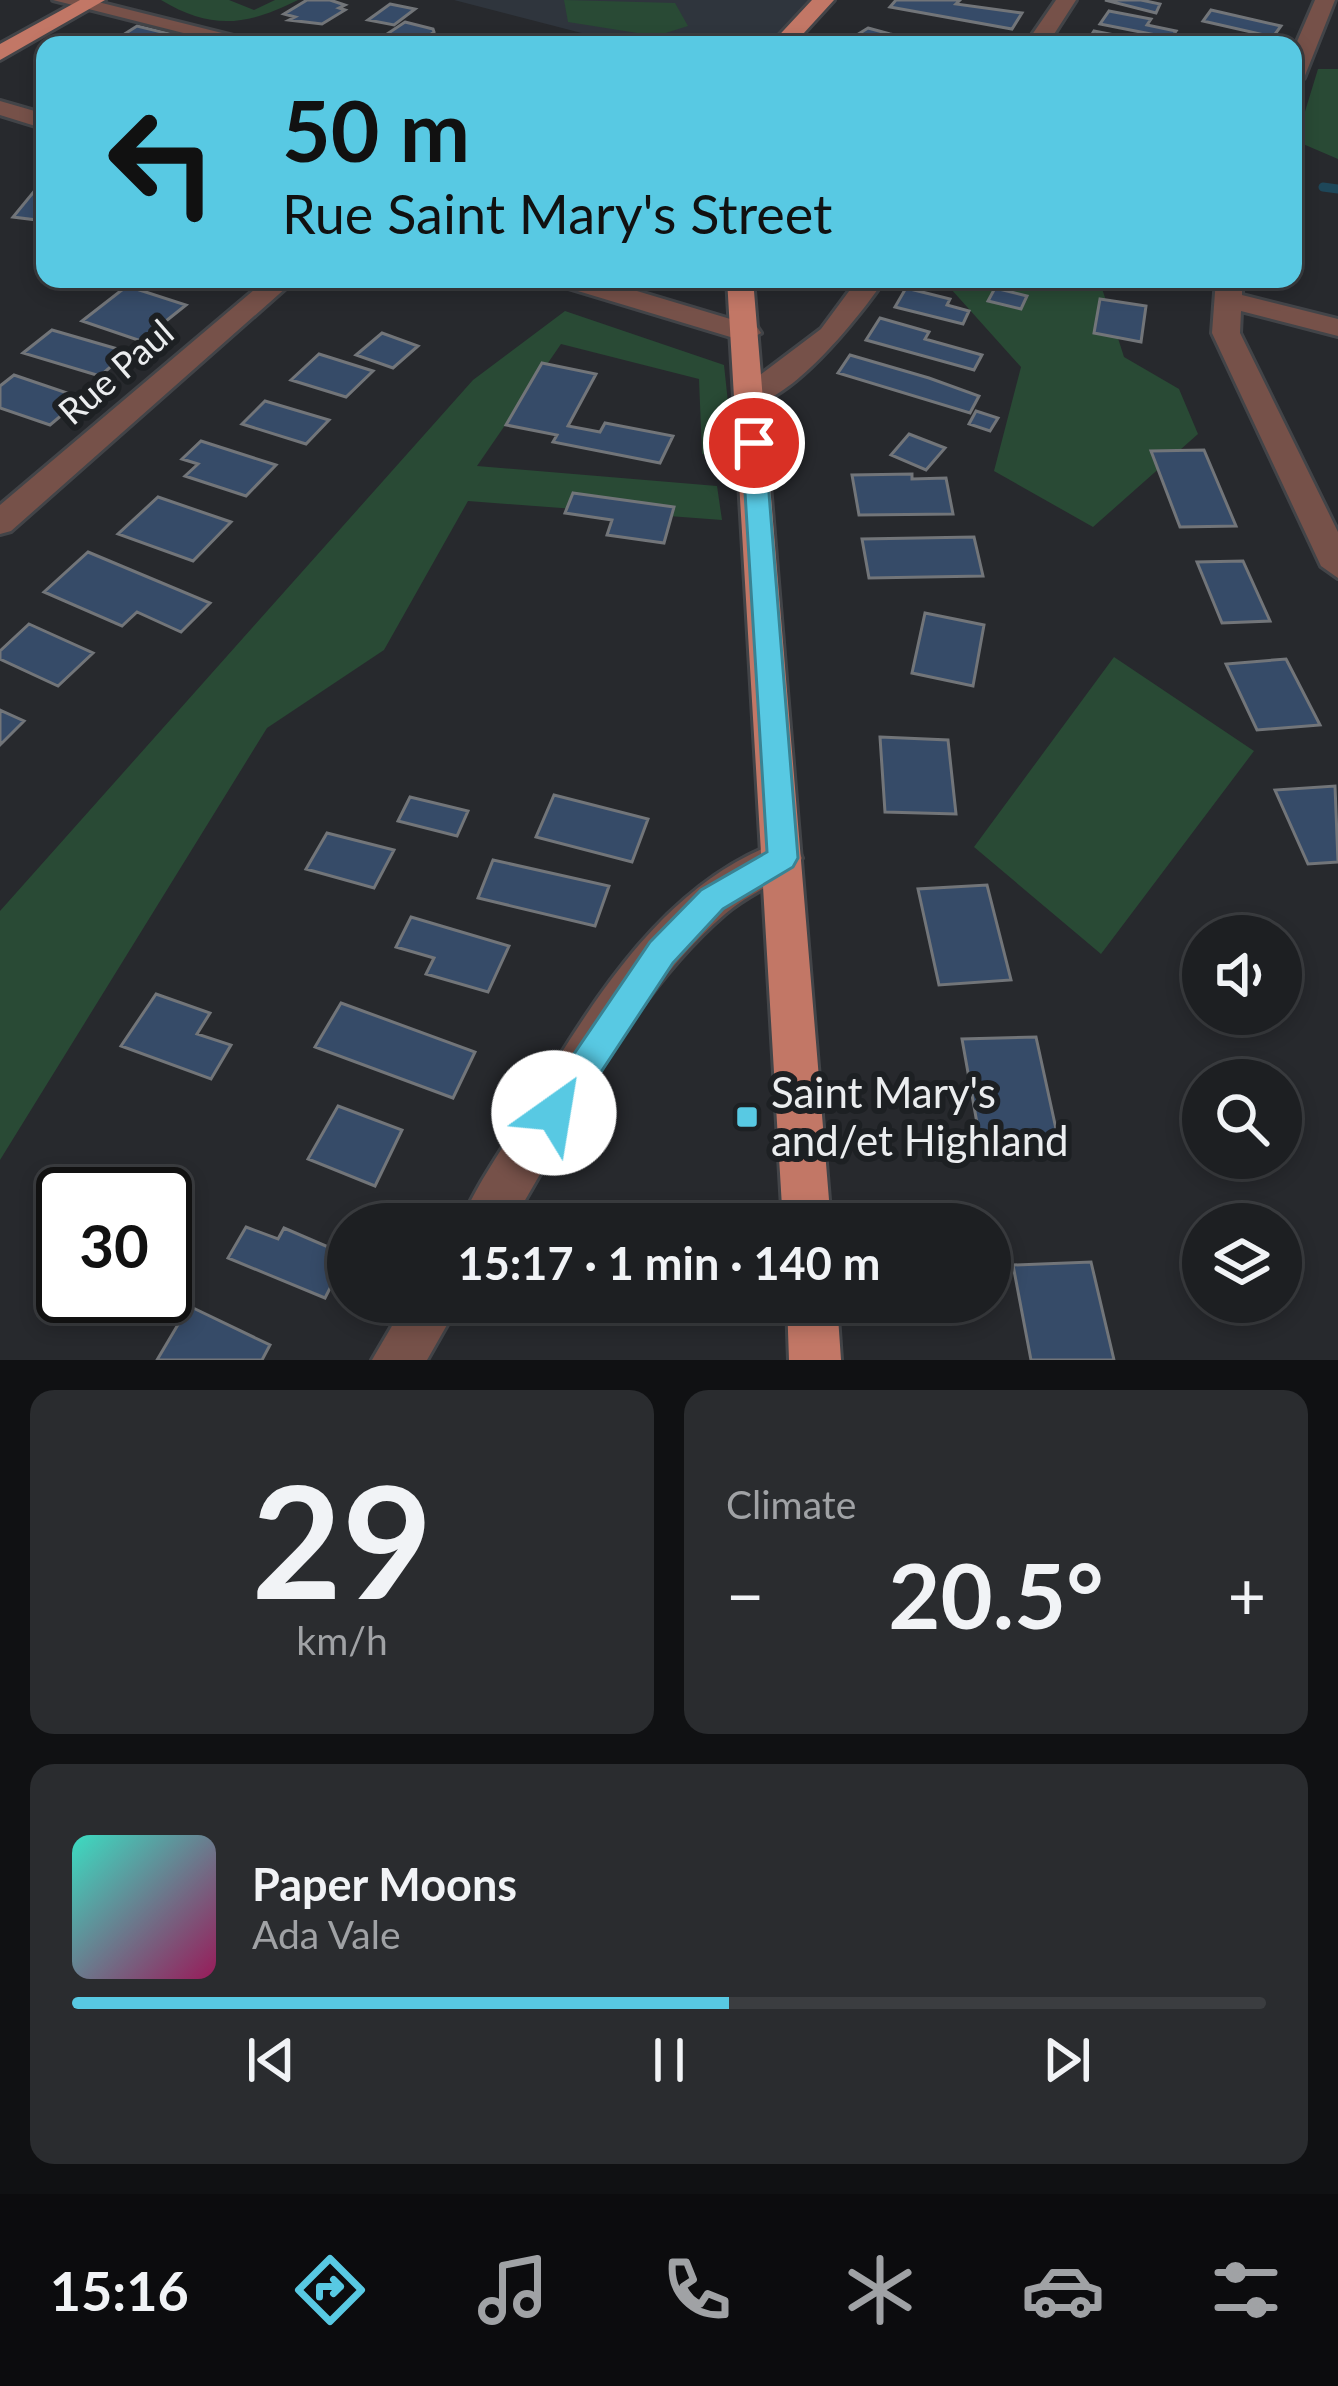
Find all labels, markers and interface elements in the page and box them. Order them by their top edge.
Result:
text: 50 m [282,79,470,180]
icon: left [84,84,240,240]
text: Rue Saint Mary's Street [282,181,832,246]
street label: Rue Paul [49,310,182,433]
pin [703,392,805,494]
icon: arrive [721,410,787,476]
map controls [1182,915,1302,1323]
button: sound [1182,915,1302,1035]
position arrow [491,1050,617,1176]
button: search [1182,1059,1302,1179]
place label: Saint Mary's and/et Highland [771,1067,1069,1165]
marker: Saint Mary's and/et Highland [734,1104,760,1130]
speed limit sign: 30 [36,1167,192,1323]
button: layers [1182,1203,1302,1323]
text: 15:17 · 1 min · 140 m [458,1236,880,1290]
text: 29 [252,1445,432,1632]
text: Climate [726,1481,856,1527]
text: 20.5° [888,1540,1104,1648]
text: − [726,1555,764,1634]
text: + [1228,1555,1266,1634]
text: km/h [296,1617,388,1663]
text: Paper Moons [252,1857,517,1911]
text: Ada Vale [252,1911,401,1957]
icon: previous [238,2027,304,2093]
icon: pause [636,2027,702,2093]
icon: next [1034,2027,1100,2093]
icon: directions [288,2248,372,2332]
icon: music [471,2248,555,2332]
icon: phone [655,2248,739,2332]
icon: climate [838,2248,922,2332]
icon: car [1021,2248,1105,2332]
icon: filters [1204,2248,1288,2332]
text: 15:16 [50,2258,189,2323]

